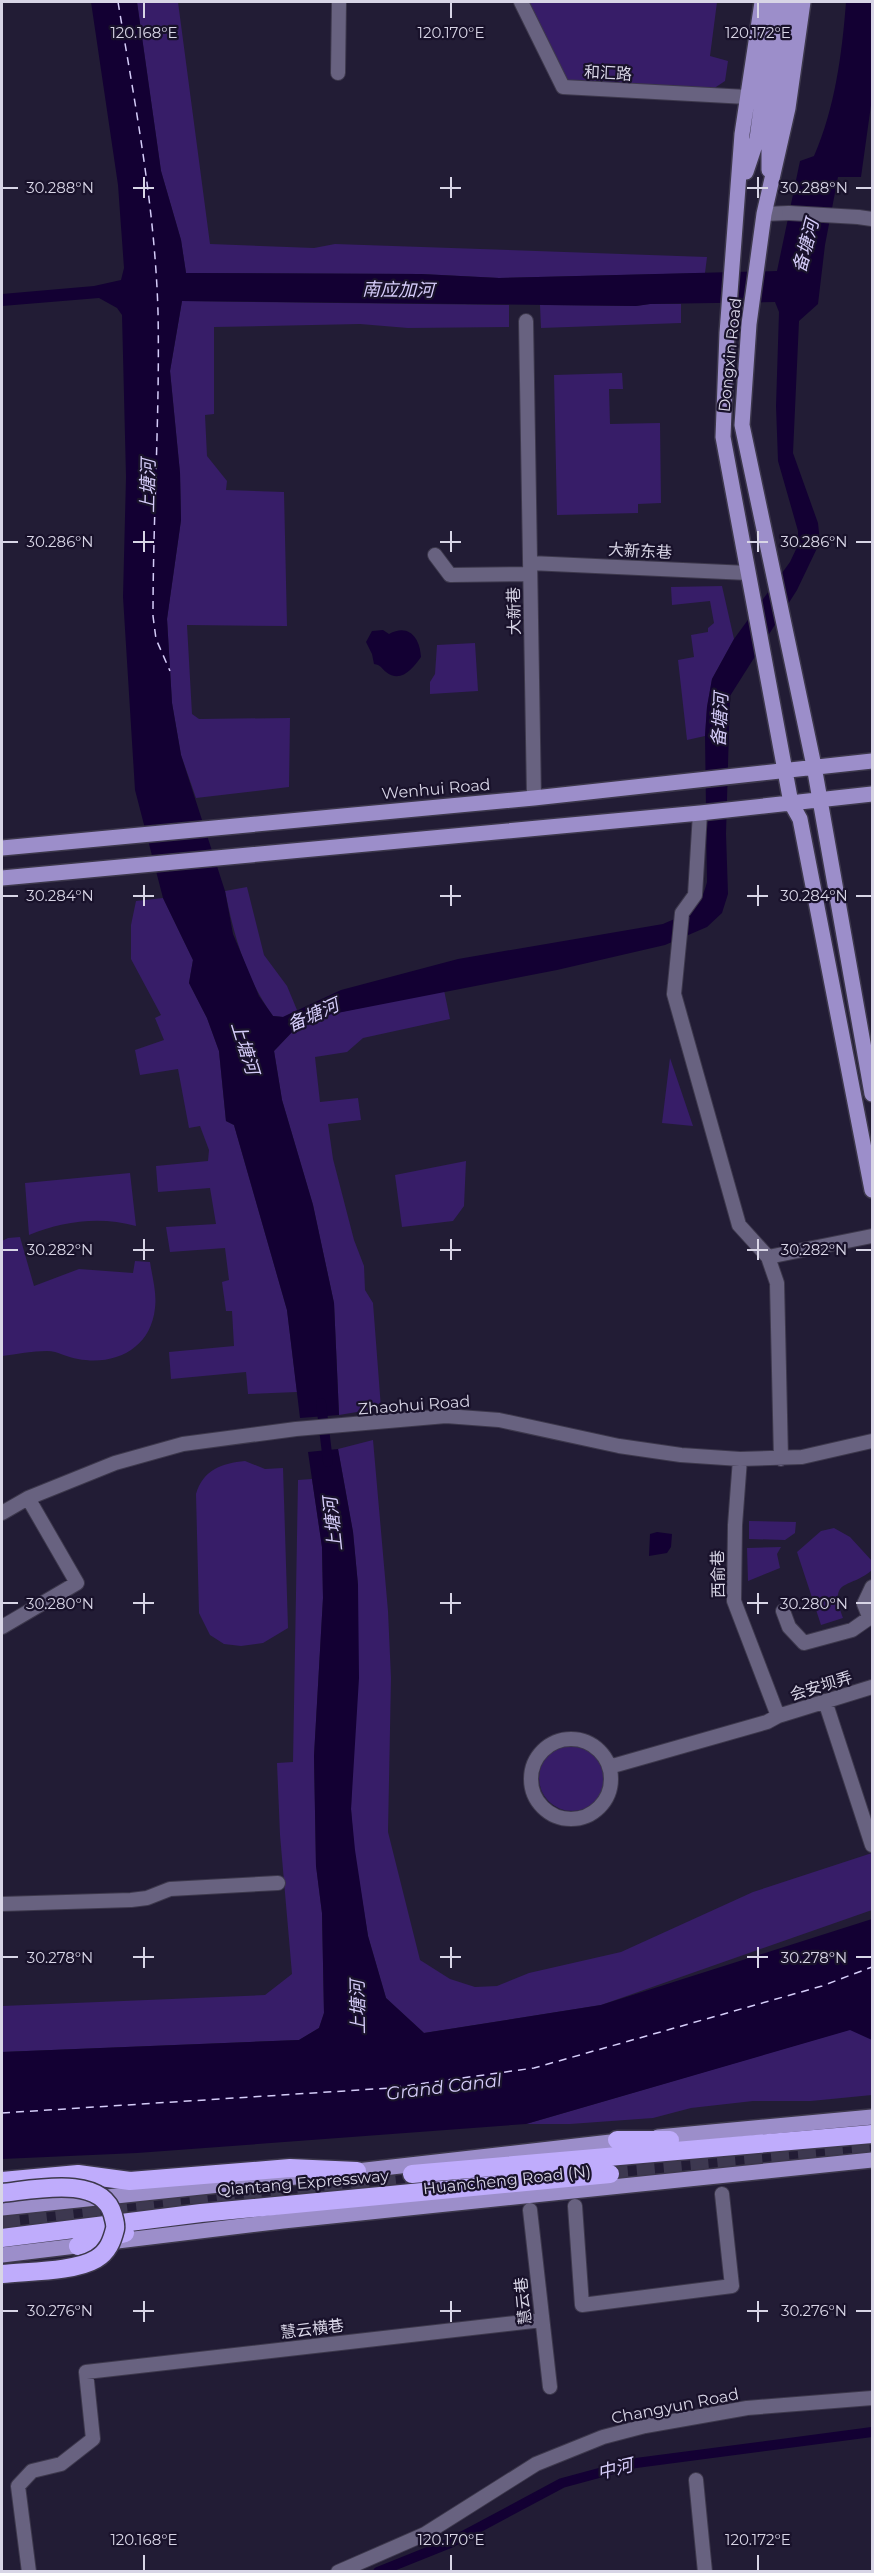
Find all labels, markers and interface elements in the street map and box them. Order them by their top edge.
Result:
text: 120.168°E [110,23,178,42]
text: 120.170°E [418,23,484,42]
text: 120.172°E [725,23,791,42]
street label: 和汇路 [584,62,632,84]
text: 30.288°N [26,178,94,197]
text: 30.288°N [780,178,848,197]
water label: 备塘河 [788,214,824,275]
water label: 南应加河 [362,278,437,302]
street label: Dongxin Road [715,297,745,413]
water label: 上塘河 [137,456,160,513]
text: 30.286°N [27,532,93,551]
text: 30.286°N [781,532,847,551]
street label: 大新东巷 [608,540,672,562]
street label: 大新巷 [504,587,524,635]
water label: 备塘河 [708,689,733,748]
street label: Wenhui Road [381,775,491,803]
text: 30.284°N [26,886,94,905]
text: 30.284°N [780,886,848,905]
water label: 备塘河 [284,993,345,1036]
water label: 上塘河 [227,1019,264,1080]
text: 30.282°N [27,1240,93,1259]
text: 30.282°N [781,1240,847,1259]
street label: Zhaohui Road [357,1392,471,1418]
water label: 上塘河 [319,1493,347,1552]
street label: 西俞巷 [708,1550,728,1598]
text: 30.280°N [26,1594,94,1613]
text: 30.280°N [780,1594,848,1613]
street label: 会安坝弄 [788,1668,854,1704]
text: 30.278°N [27,1948,93,1967]
text: 30.278°N [781,1948,847,1967]
water label: 上塘河 [346,1977,369,2034]
water label: Grand Canal [385,2069,503,2105]
street label: Huancheng Road (N) [422,2162,592,2198]
street label: Qiantang Expressway [216,2166,390,2200]
street label: 慧云巷 [511,2276,535,2326]
text: 30.276°N [27,2301,93,2320]
text: 30.276°N [781,2301,847,2320]
street label: 慧云横巷 [279,2316,345,2342]
street label: Changyun Road [610,2384,740,2428]
water label: 中河 [595,2453,638,2484]
text: 120.168°E [110,2530,178,2549]
text: 120.170°E [418,2530,484,2549]
text: 120.172°E [725,2530,791,2549]

